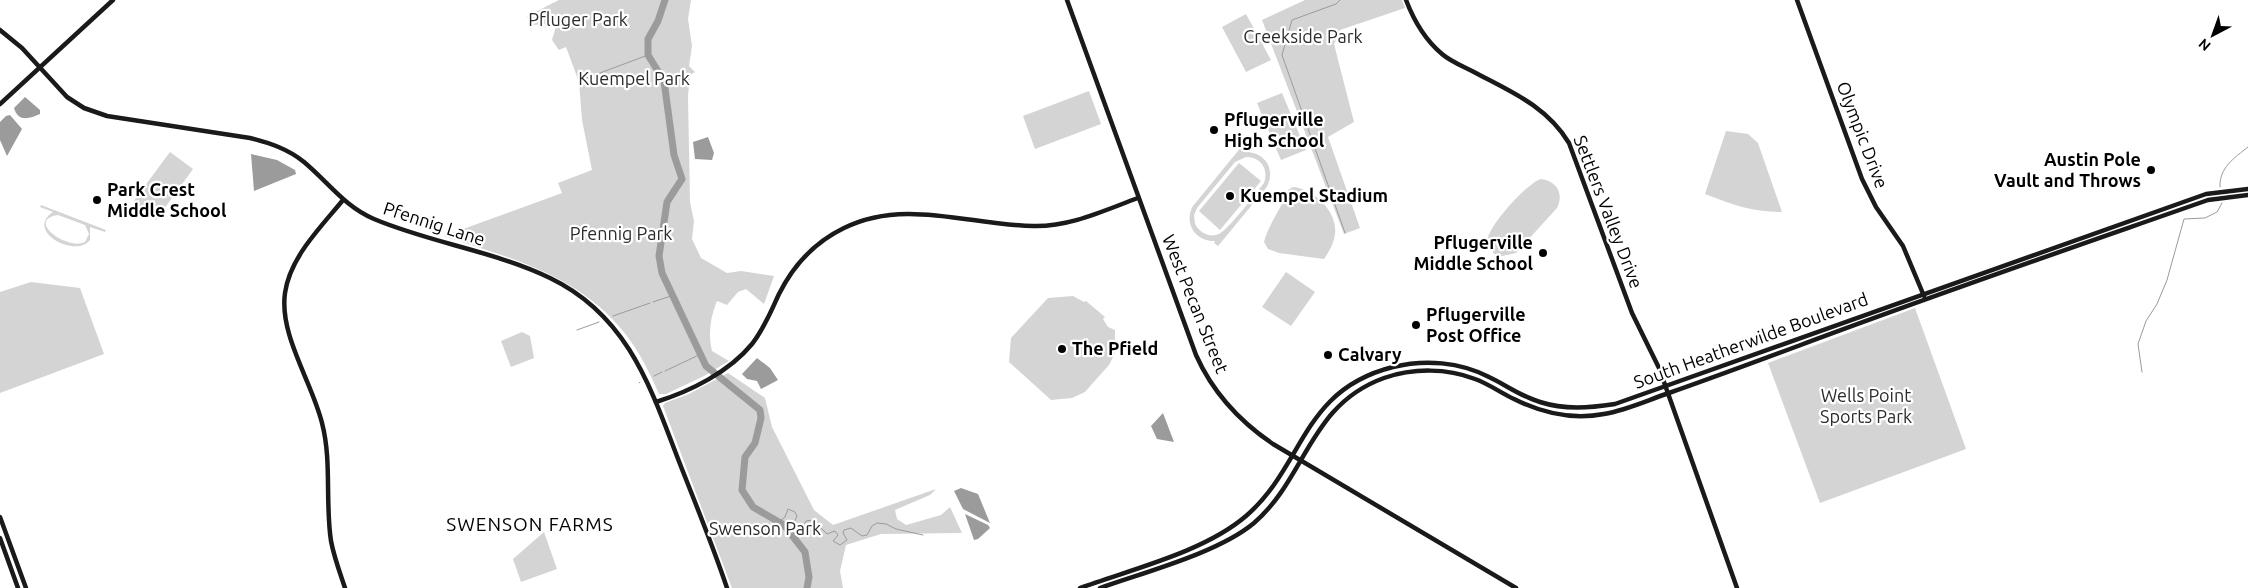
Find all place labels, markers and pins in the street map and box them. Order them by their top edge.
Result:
place label: Pflugerville High School [1224,109,1325,150]
marker: Pflugerville High School [1208,124,1220,136]
place label: Austin Pole Vault and Throws [1994,149,2141,190]
marker: Austin Pole Vault and Throws [2145,164,2157,176]
place label: Park Crest Middle School [107,179,227,220]
place label: Kuempel Stadium [1240,185,1388,205]
marker: Kuempel Stadium [1224,190,1236,202]
marker: Park Crest Middle School [91,194,103,206]
place label: Pflugerville Middle School [1414,232,1534,273]
marker: Pflugerville Middle School [1537,247,1549,259]
place label: Pflugerville Post Office [1426,304,1526,345]
marker: Pflugerville Post Office [1410,319,1422,331]
place label: The Pfield [1072,338,1158,358]
marker: The Pfield [1056,343,1068,355]
place label: Calvary [1338,344,1402,364]
marker: Calvary [1322,349,1334,361]

